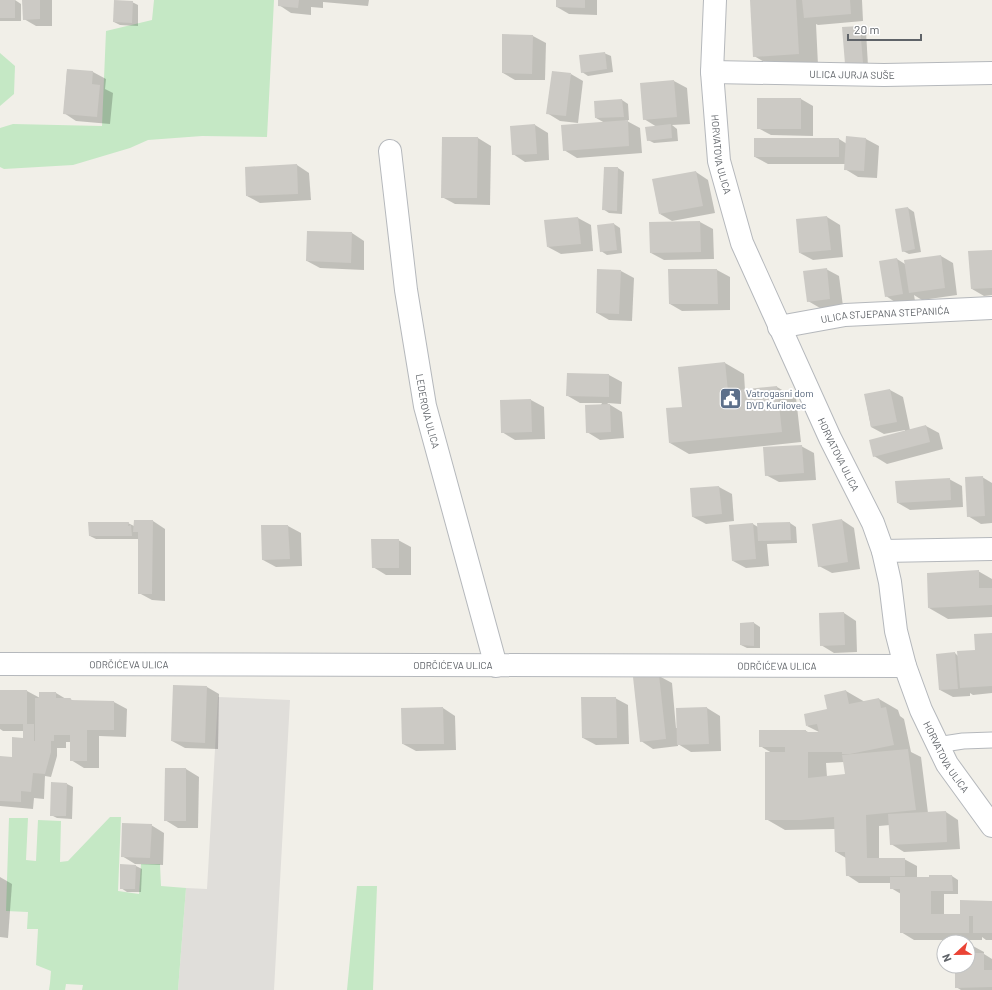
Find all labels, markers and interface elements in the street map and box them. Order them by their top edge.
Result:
scale bar [848,16,921,42]
text: 20 m [854,22,880,36]
street label: ULICA JURJA SUŠE [809,68,895,81]
street label: HORVATOVA ULICA [709,114,734,195]
street label: ULICA STJEPANA STEPANIĆA [820,304,950,325]
street label: LEDEROVA ULICA [414,373,442,450]
public building icon: Vatrogasni dom DVD Kurilovec [717,386,743,412]
place label: Vatrogasni dom DVD Kurilovec [746,387,814,411]
street label: HORVATOVA ULICA [816,416,862,493]
street label: ODRČIĆEVA ULICA [89,658,169,670]
street label: ODRČIĆEVA ULICA [413,659,493,671]
street label: ODRČIĆEVA ULICA [737,660,817,672]
street label: HORVATOVA ULICA [921,719,972,795]
north arrow [936,934,976,974]
text: N [939,952,954,964]

